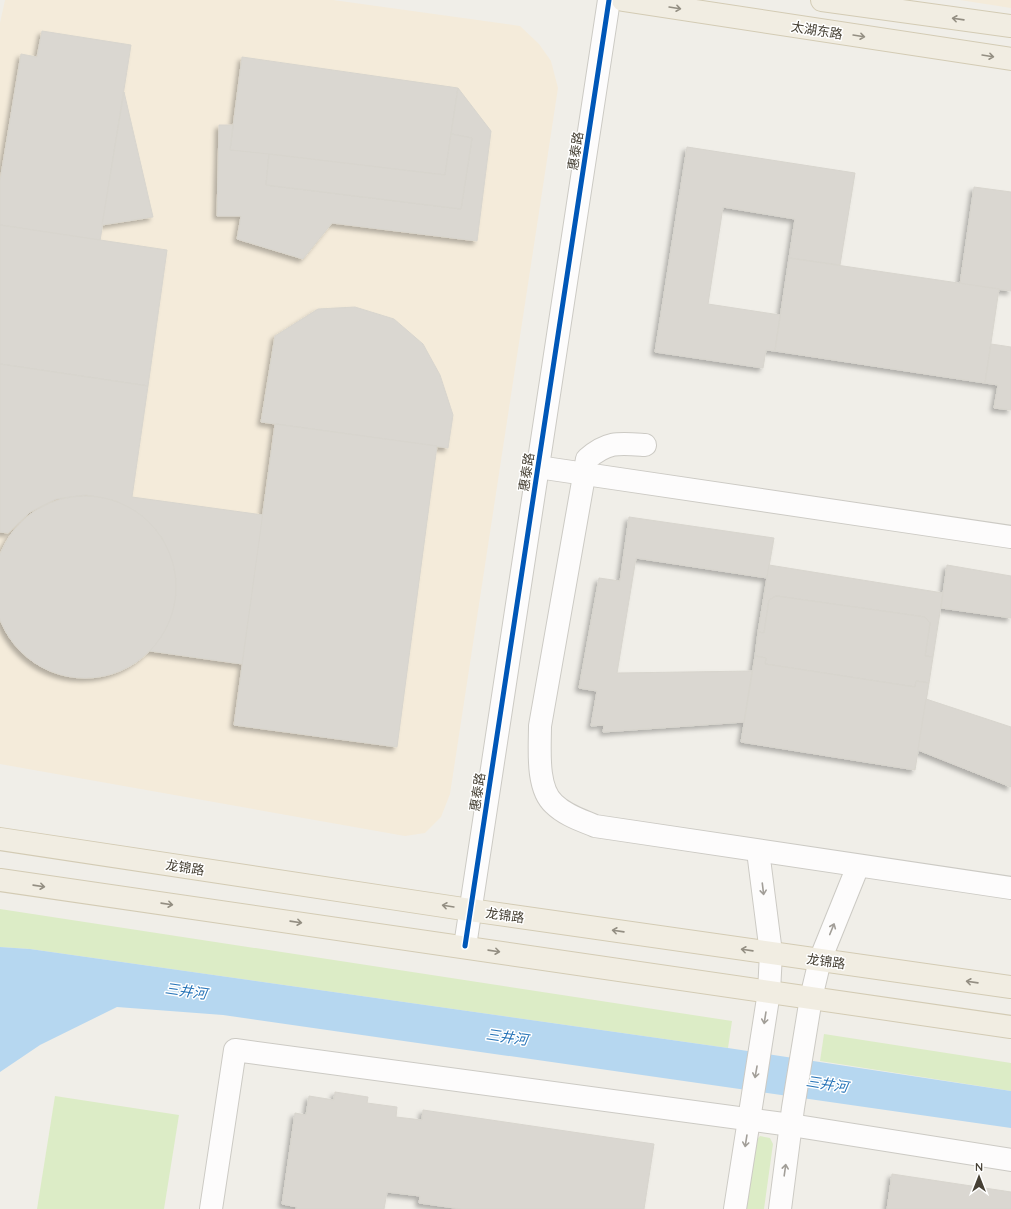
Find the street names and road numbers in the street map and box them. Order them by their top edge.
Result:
street label: 太湖东路 [790,18,844,42]
street label: 惠泰路 [564,130,586,172]
street label: 惠泰路 [515,451,537,493]
street label: 惠泰路 [466,771,488,813]
street label: 龙锦路 [164,856,206,878]
street label: 龙锦路 [485,904,525,926]
street label: 龙锦路 [806,950,846,972]

